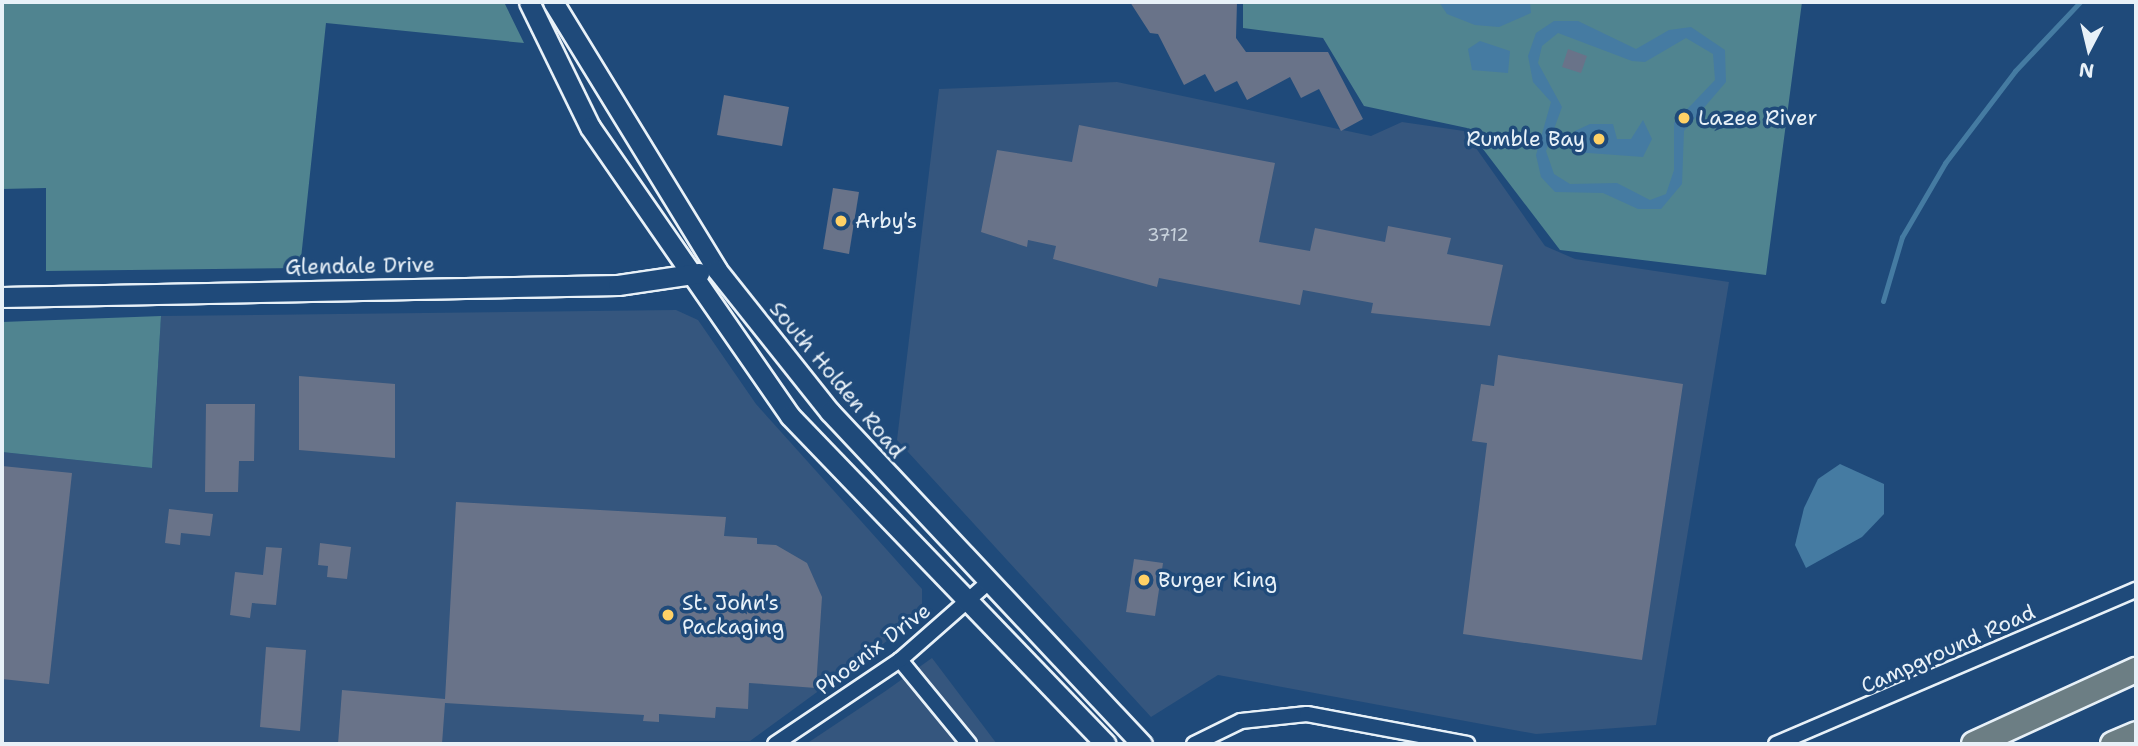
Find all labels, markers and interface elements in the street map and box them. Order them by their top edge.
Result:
north arrow [2054,14,2124,84]
text: N [2077,57,2095,84]
place label: Lazee River [1698,105,1818,131]
marker: Lazee River [1676,110,1692,126]
place label: Rumble Bay [1466,126,1585,152]
marker: Rumble Bay [1591,131,1607,147]
place label: Arby's [855,208,917,234]
marker: Arby's [833,213,849,229]
house number: 3712 [1147,224,1189,246]
street label: Glendale Drive [285,252,435,280]
street label: South Holden Road [764,297,910,463]
place label: Burger King [1158,567,1277,593]
marker: Burger King [1136,572,1152,588]
place label: St. John's Packaging [682,590,784,640]
street label: Phoenix Drive [811,598,935,700]
street label: Campground Road [1857,599,2039,699]
marker: St. John's Packaging [660,607,676,623]

